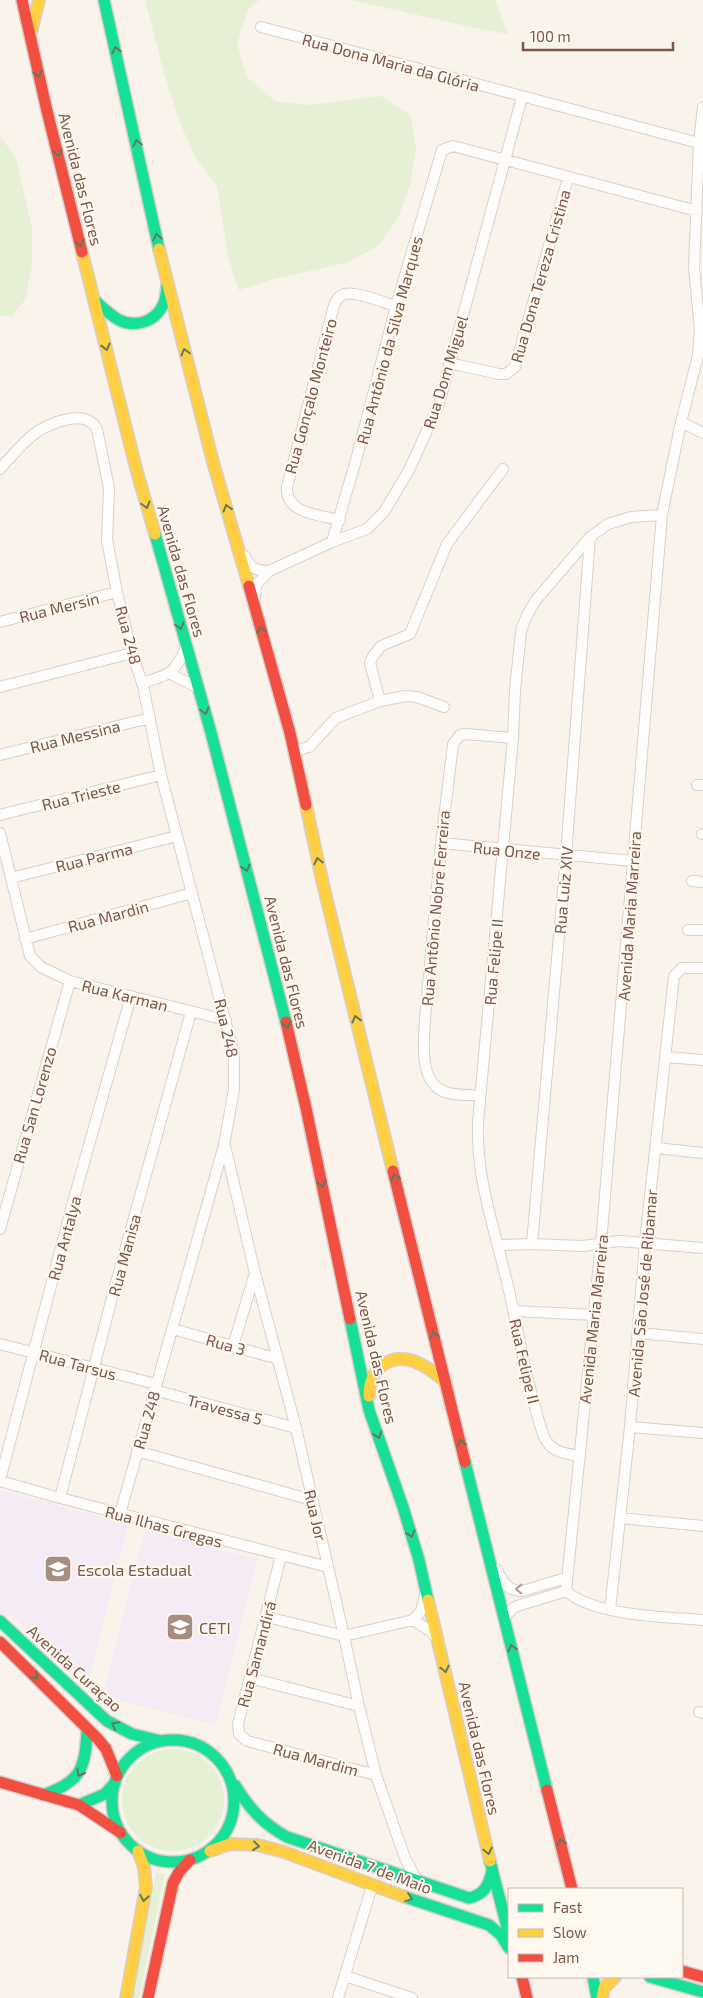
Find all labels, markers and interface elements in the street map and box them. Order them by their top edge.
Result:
scale bar [523,20,673,52]
text: 100 m [530,27,571,45]
street label: Rua Dona Maria da Glória [300,29,482,95]
one-way arrow [111,46,122,55]
one-way arrow [32,70,43,79]
street label: Avenida das Flores [55,111,107,247]
one-way arrow [132,139,143,148]
one-way arrow [52,149,62,157]
street label: Rua Dona Tereza Cristina [506,187,574,365]
one-way arrow [152,233,163,242]
street label: Rua Antônio da Silva Marques [352,234,426,446]
one-way arrow [74,238,85,247]
street label: Rua Dom Miguel [419,313,471,431]
street label: Rua Gonçalo Monteiro [280,316,341,476]
one-way arrow [100,343,111,352]
one-way arrow [180,347,191,356]
one-way arrow [140,500,151,509]
street label: Avenida das Flores [154,503,210,639]
one-way arrow [223,505,233,513]
street label: Rua Mersin [17,588,101,626]
street label: Rua 248 [112,604,146,666]
one-way arrow [175,622,185,630]
one-way arrow [257,626,267,634]
one-way arrow [200,706,210,715]
street label: Rua Messina [28,716,122,756]
street label: Rua Trieste [40,776,122,814]
street label: Rua Antônio Nobre Ferreira [417,809,453,1007]
street label: Avenida Maria Marreira [614,830,644,1002]
street label: Rua Onze [472,837,542,863]
street label: Rua Parma [53,838,135,876]
street label: Rua Luiz XIV [550,845,576,935]
one-way arrow [313,857,324,866]
one-way arrow [240,864,251,873]
street label: Avenida das Flores [261,894,313,1030]
street label: Rua Mardin [66,896,150,936]
street label: Rua Felipe II [480,918,506,1006]
street label: Rua Karman [80,975,170,1015]
street label: Rua 248 [211,997,243,1059]
one-way arrow [351,1015,362,1024]
one-way arrow [281,1021,292,1030]
street label: Rua San Lorenzo [8,1044,60,1166]
one-way arrow [390,1172,401,1181]
one-way arrow [316,1180,327,1189]
street label: Avenida São José de Ribamar [623,1188,661,1398]
street label: Rua Antalya [44,1194,84,1282]
street label: Rua Manisa [104,1212,144,1298]
street label: Avenida Maria Marreira [575,1233,611,1405]
street label: Avenida das Flores [352,1288,402,1426]
street label: Rua Felipe II [506,1317,544,1405]
street label: Rua 3 [204,1329,248,1359]
one-way arrow [429,1330,440,1339]
street label: Rua Tarsus [37,1345,119,1383]
street label: Rua 248 [129,1389,163,1451]
street label: Travessa 5 [185,1390,265,1428]
one-way arrow [373,1431,383,1439]
one-way arrow [456,1438,467,1447]
street label: Rua Jor [301,1488,331,1543]
street label: Rua Ilhas Gregas [103,1501,225,1551]
one-way arrow [406,1529,416,1537]
school or university icon: Escola Estadual [43,1554,73,1584]
place label: Escola Estadual [77,1560,192,1579]
one-way arrow [514,1584,522,1595]
street label: Rua Samandirá [233,1599,279,1709]
school or university icon: CETI [165,1612,195,1642]
place label: CETI [199,1618,231,1637]
street label: Avenida Curaçao [23,1621,126,1716]
one-way arrow [507,1644,518,1653]
one-way arrow [439,1664,450,1673]
one-way arrow [29,1670,38,1679]
street label: Avenida das Flores [455,1679,505,1817]
one-way arrow [111,1722,120,1732]
street label: Rua Mardim [271,1738,361,1780]
one-way arrow [76,1767,86,1776]
street label: Avenida 7 de Maio [306,1835,434,1897]
one-way arrow [556,1837,567,1846]
one-way arrow [252,1840,260,1851]
one-way arrow [482,1847,493,1856]
legend [508,1888,683,1978]
one-way arrow [405,1892,413,1902]
one-way arrow [139,1895,150,1903]
text: Fast [553,1898,583,1916]
text: Slow [553,1923,587,1941]
text: Jam [553,1948,579,1966]

